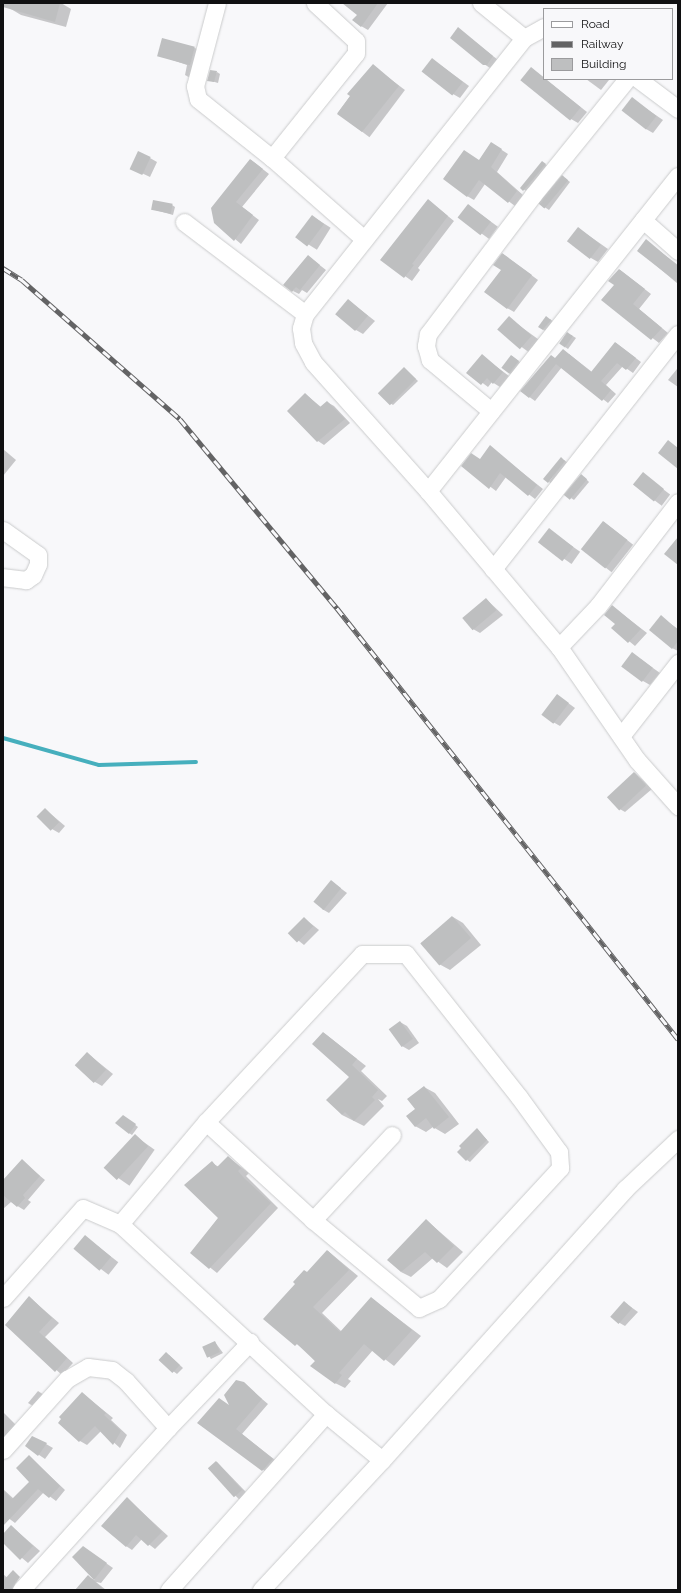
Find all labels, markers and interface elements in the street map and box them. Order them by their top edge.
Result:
legend [543,8,673,80]
text: Road [581,17,610,31]
text: Railway [581,37,623,51]
text: Building [581,57,627,71]

